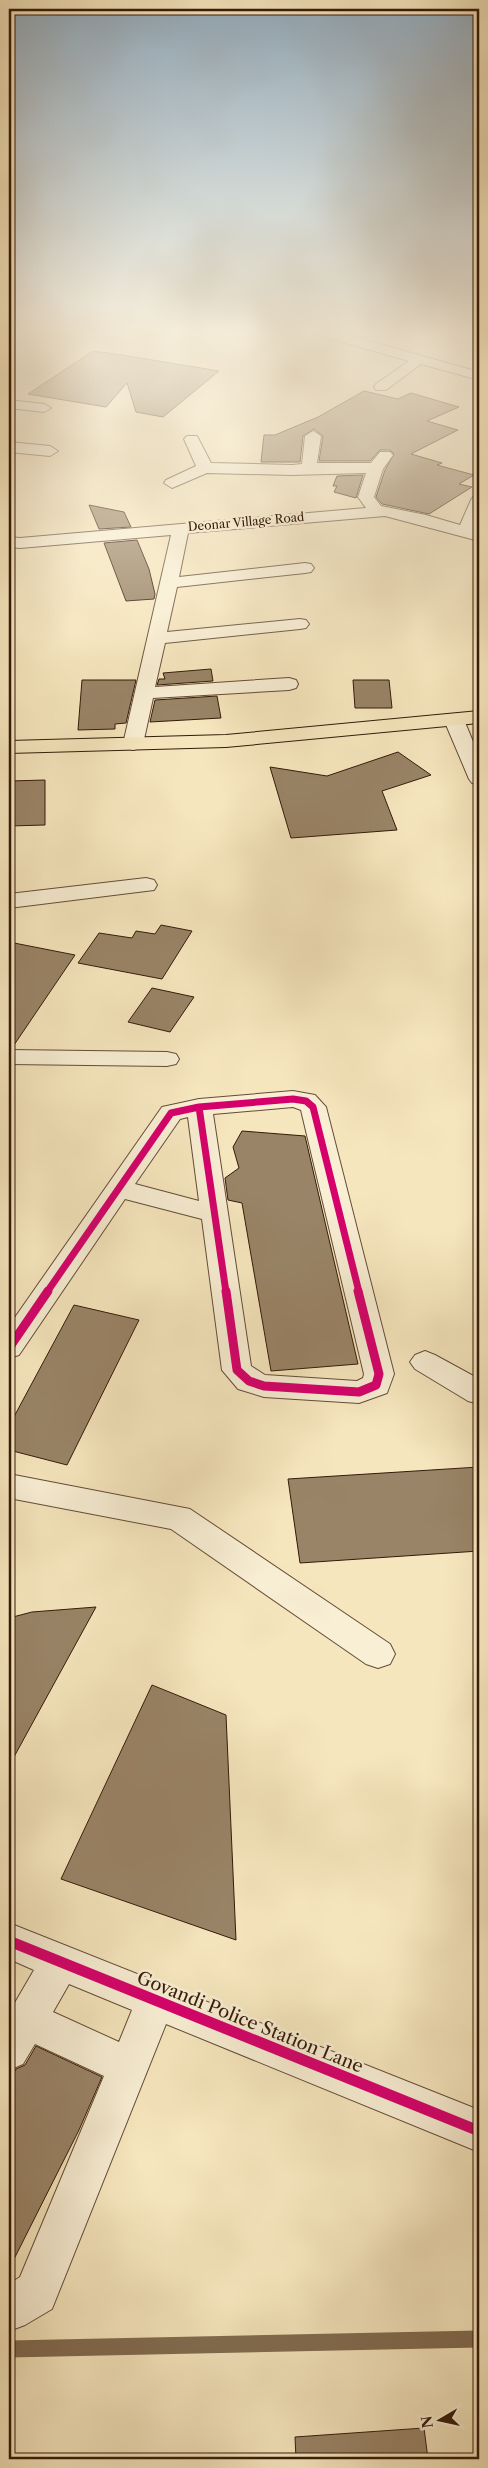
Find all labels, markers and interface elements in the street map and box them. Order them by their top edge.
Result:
street label: Deonar Village Road [187,509,305,534]
street label: Govandi Police Station Lane [134,1966,366,2078]
north arrow [416,2396,466,2446]
text: N [417,2415,437,2429]

